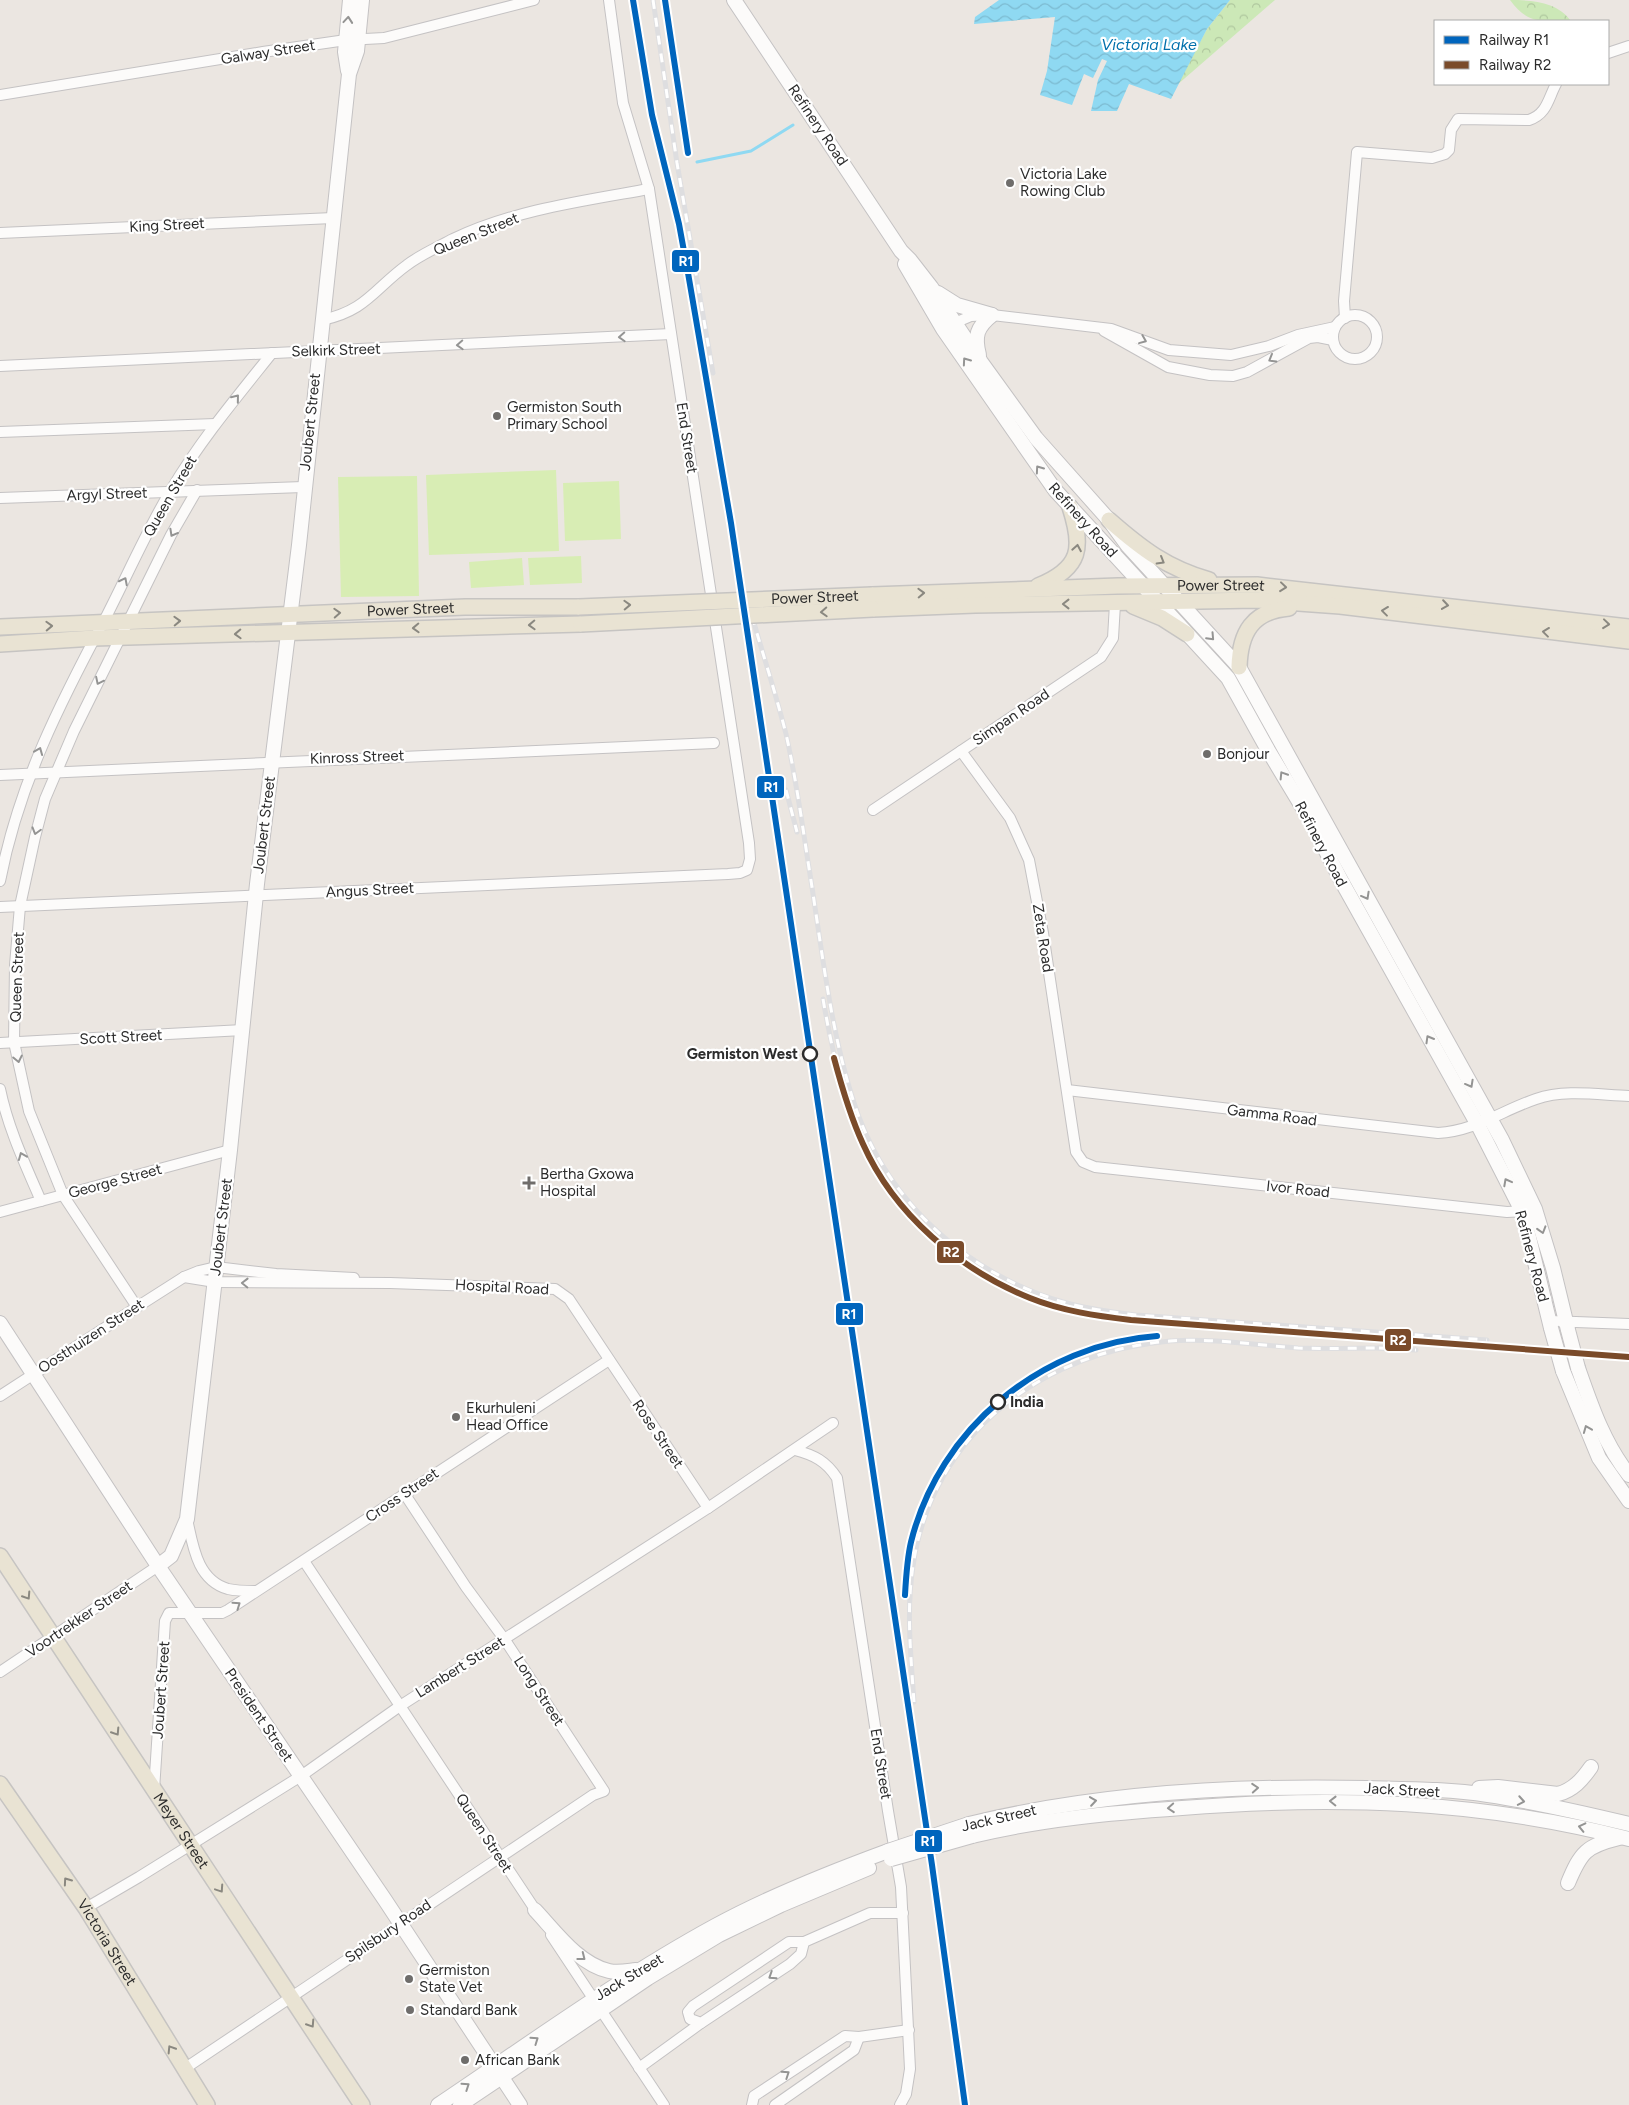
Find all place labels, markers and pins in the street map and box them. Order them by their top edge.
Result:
place label: Victoria Lake Rowing Club [1020,165,1107,200]
marker: Victoria Lake Rowing Club [1004,177,1016,189]
place label: Germiston South Primary School [507,398,622,433]
marker: Germiston South Primary School [491,410,503,422]
place label: Bonjour [1217,745,1269,763]
marker: Bonjour [1201,748,1213,760]
place label: Germiston West [687,1045,798,1063]
marker: Germiston West [802,1046,818,1062]
place label: Bertha Gxowa Hospital [540,1165,634,1200]
marker: Bertha Gxowa Hospital [522,1176,536,1190]
place label: India [1010,1393,1044,1411]
marker: India [990,1394,1006,1410]
place label: Ekurhuleni Head Office [466,1399,548,1434]
marker: Ekurhuleni Head Office [450,1411,462,1423]
place label: Germiston State Vet [419,1961,490,1996]
marker: Germiston State Vet [403,1973,415,1985]
place label: Standard Bank [420,2001,518,2019]
marker: Standard Bank [404,2004,416,2016]
place label: African Bank [475,2051,560,2069]
marker: African Bank [459,2054,471,2066]

